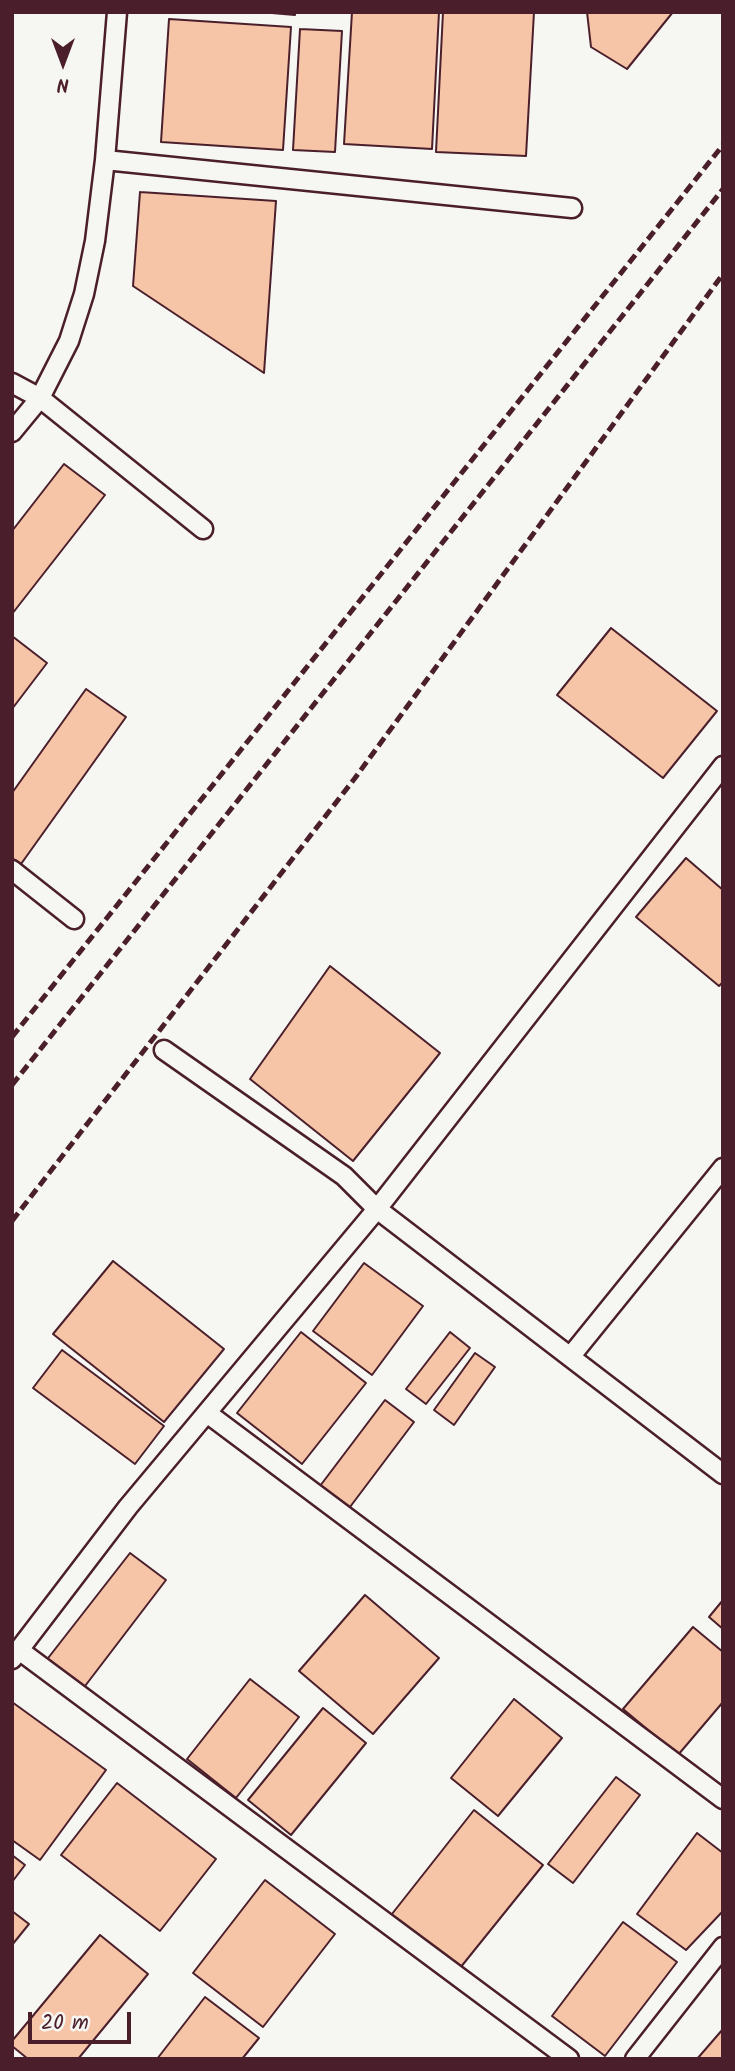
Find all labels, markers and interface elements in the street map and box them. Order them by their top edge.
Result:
north arrow [28,28,98,98]
text: N [57,69,69,99]
scale bar [32,1997,135,2041]
text: 20 m [41,2007,89,2040]

